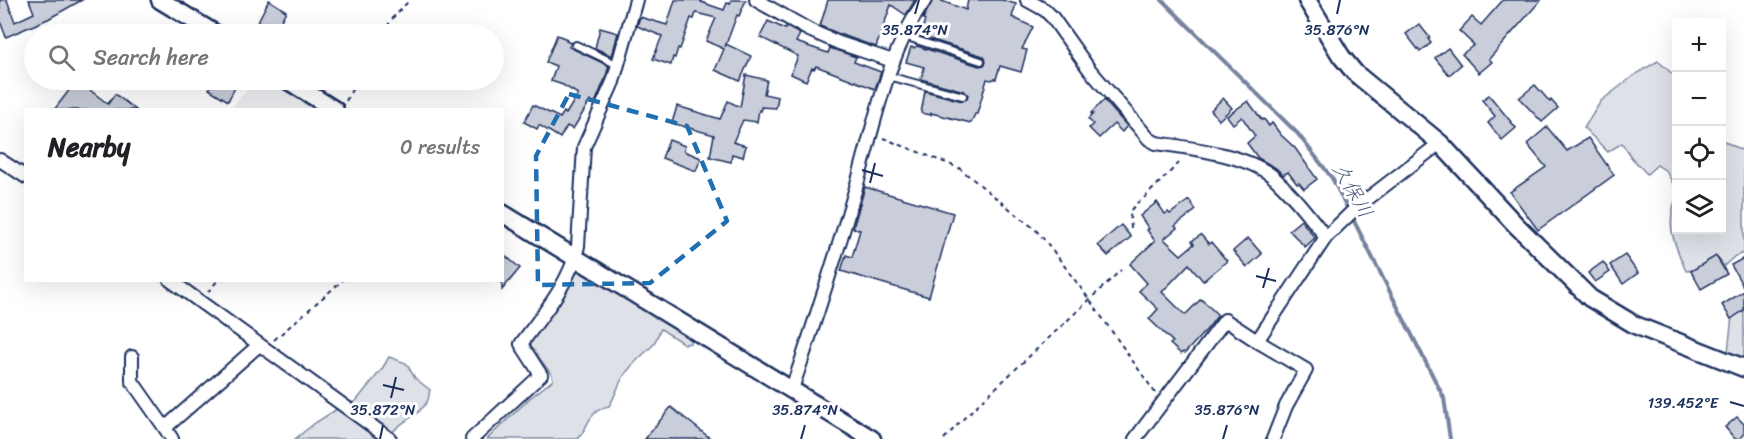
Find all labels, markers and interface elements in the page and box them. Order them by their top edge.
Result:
text: 35.874°N [882,17,948,43]
text: 35.876°N [1305,17,1370,43]
map controls [1672,18,1726,234]
button: + [1672,18,1726,72]
search box [24,24,504,90]
text: Search here [93,38,209,77]
icon: search [45,41,78,74]
button: − [1672,72,1726,126]
text: Nearby [48,124,130,170]
button: locate [1672,126,1726,180]
text: 0 results [400,130,480,165]
water label: 久保川 [1322,156,1383,225]
button: layers [1672,180,1726,234]
text: 139.452°E [1648,390,1720,416]
text: 35.872°N [350,397,416,423]
text: 35.874°N [772,397,838,423]
text: 35.876°N [1195,397,1260,423]

